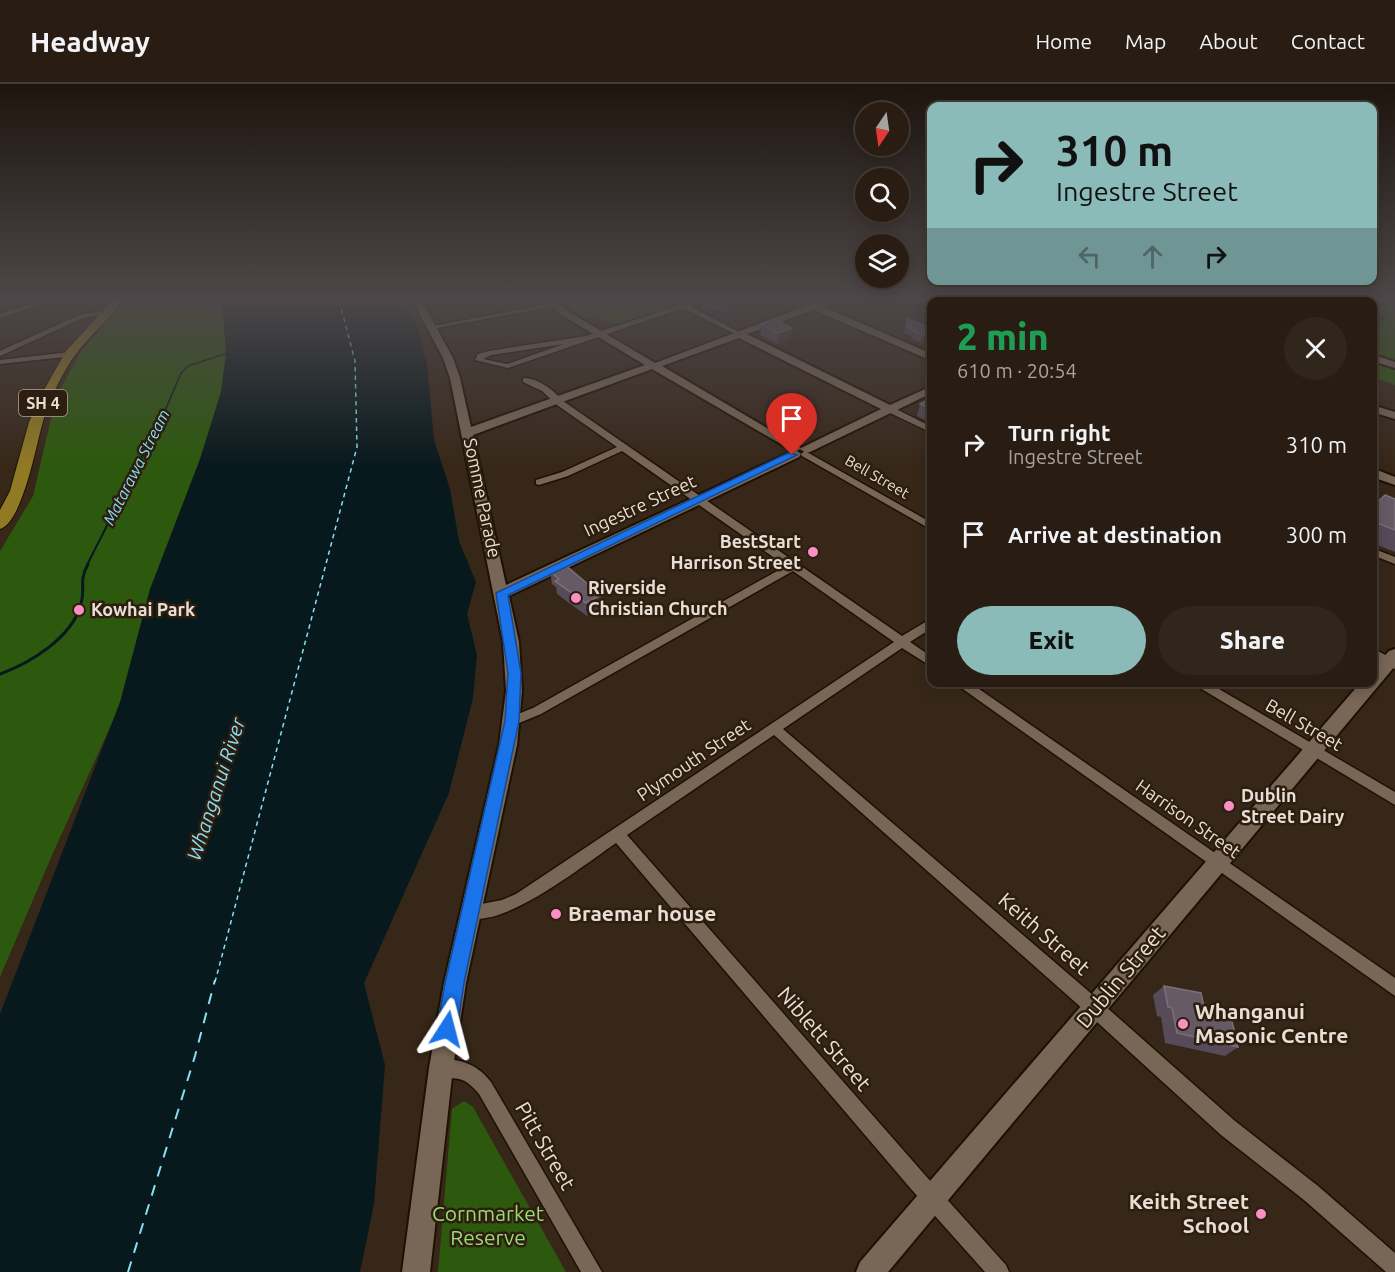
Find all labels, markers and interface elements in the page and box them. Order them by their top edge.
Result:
text: Headway [30,26,150,57]
text: Home [1035,29,1092,53]
text: Map [1125,29,1166,53]
text: About [1199,29,1258,53]
text: Contact [1291,29,1365,53]
north arrow [855,102,909,156]
map controls [855,102,909,288]
icon: right [957,126,1035,204]
text: 310 m [1056,127,1173,174]
button: search [855,168,909,222]
text: Ingestre Street [1056,176,1238,206]
button: layers [855,234,909,288]
icon: left [1073,240,1106,273]
icon: ahead [1136,240,1169,273]
icon: right [1199,240,1232,273]
text: 2 min [957,316,1049,357]
button: close [1284,317,1347,380]
text: 610 m · 20:54 [957,359,1077,382]
road number: SH 4 [19,390,67,416]
pin [766,393,817,455]
icon: arrive [775,402,808,435]
water label: Matarawa Stream [99,406,173,528]
text: Turn right [1008,420,1110,445]
icon: right [957,428,990,461]
text: 310 m [1286,432,1347,457]
street label: Somme Parade [461,436,505,559]
text: Ingestre Street [1008,445,1143,468]
street label: Bell Street [842,451,912,502]
street label: Ingestre Street [580,470,699,540]
icon: arrive [957,518,990,551]
text: Arrive at destination [1008,522,1222,547]
text: 300 m [1286,522,1347,547]
place label: BestStart Harrison Street [671,531,801,572]
marker: BestStart Harrison Street [806,545,820,559]
place label: Riverside Christian Church [588,577,727,618]
marker: Riverside Christian Church [569,591,583,605]
place label: Kowhai Park [91,599,195,619]
marker: Kowhai Park [72,603,86,617]
button: Exit [957,606,1146,675]
button: Share [1158,606,1347,675]
street label: Bell Street [1263,694,1346,754]
water label: Whanganui River [182,713,250,863]
street label: Plymouth Street [633,714,754,804]
street label: Harrison Street [1133,775,1245,862]
place label: Dublin Street Dairy [1241,785,1345,826]
marker: Dublin Street Dairy [1222,799,1236,813]
street label: Keith Street [994,887,1095,979]
place label: Braemar house [568,901,716,925]
marker: Braemar house [549,907,563,921]
street label: Dublin Street [1071,921,1170,1032]
street label: Niblett Street [773,982,876,1095]
position arrow [415,997,479,1061]
place label: Whanganui Masonic Centre [1195,999,1348,1047]
marker: Whanganui Masonic Centre [1176,1017,1190,1031]
street label: Pitt Street [511,1097,581,1194]
place label: Keith Street School [1129,1189,1249,1237]
park label: Cornmarket Reserve [432,1201,544,1249]
marker: Keith Street School [1254,1207,1268,1221]

